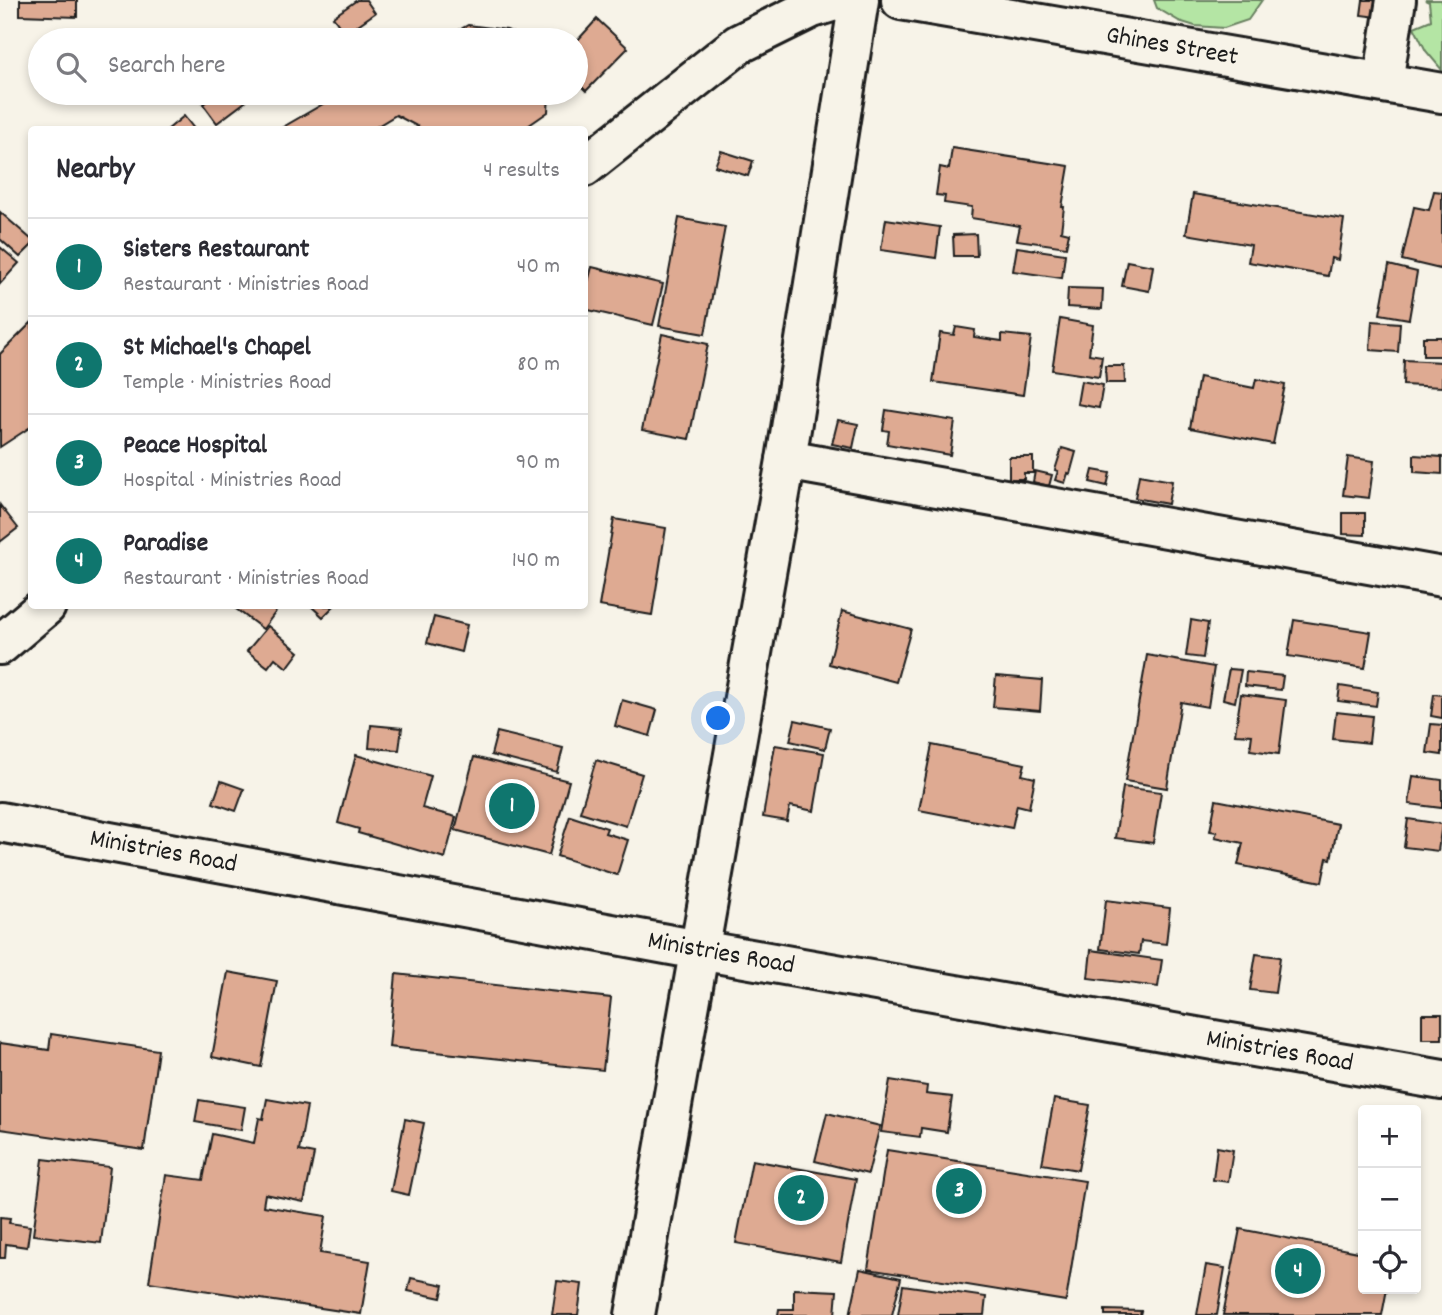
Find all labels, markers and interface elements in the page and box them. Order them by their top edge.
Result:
street label: Ghines Street [1103,17,1241,76]
search box [28,28,588,105]
icon: search [52,48,90,86]
text: Search here [108,48,226,85]
text: Nearby [56,150,134,193]
text: 4 results [483,155,560,188]
text: Sisters Restaurant [123,232,309,269]
text: 1 [76,251,82,284]
text: 40 m [517,251,560,284]
text: Restaurant · Ministries Road [123,269,369,302]
text: St Michael's Chapel [123,330,311,367]
text: 2 [74,349,84,382]
text: 80 m [517,349,560,382]
text: Temple · Ministries Road [123,367,332,400]
text: Peace Hospital [123,428,267,465]
text: 3 [74,447,84,480]
text: 90 m [516,447,560,480]
text: Hospital · Ministries Road [123,465,342,498]
text: Paradise [123,526,208,563]
text: 4 [74,545,84,578]
text: 140 m [512,545,560,578]
text: Restaurant · Ministries Road [123,563,369,596]
your location [701,701,735,735]
pin: 1 [489,780,535,832]
street label: Ministries Road [87,820,240,884]
street label: Ministries Road [644,922,798,985]
street label: Ministries Road [1203,1021,1356,1083]
map controls [1358,1105,1421,1294]
button: + [1358,1105,1421,1168]
pin: 3 [936,1165,982,1217]
button: − [1358,1168,1421,1231]
pin: 2 [778,1172,824,1224]
button: locate [1358,1231,1421,1294]
pin: 4 [1275,1245,1321,1297]

